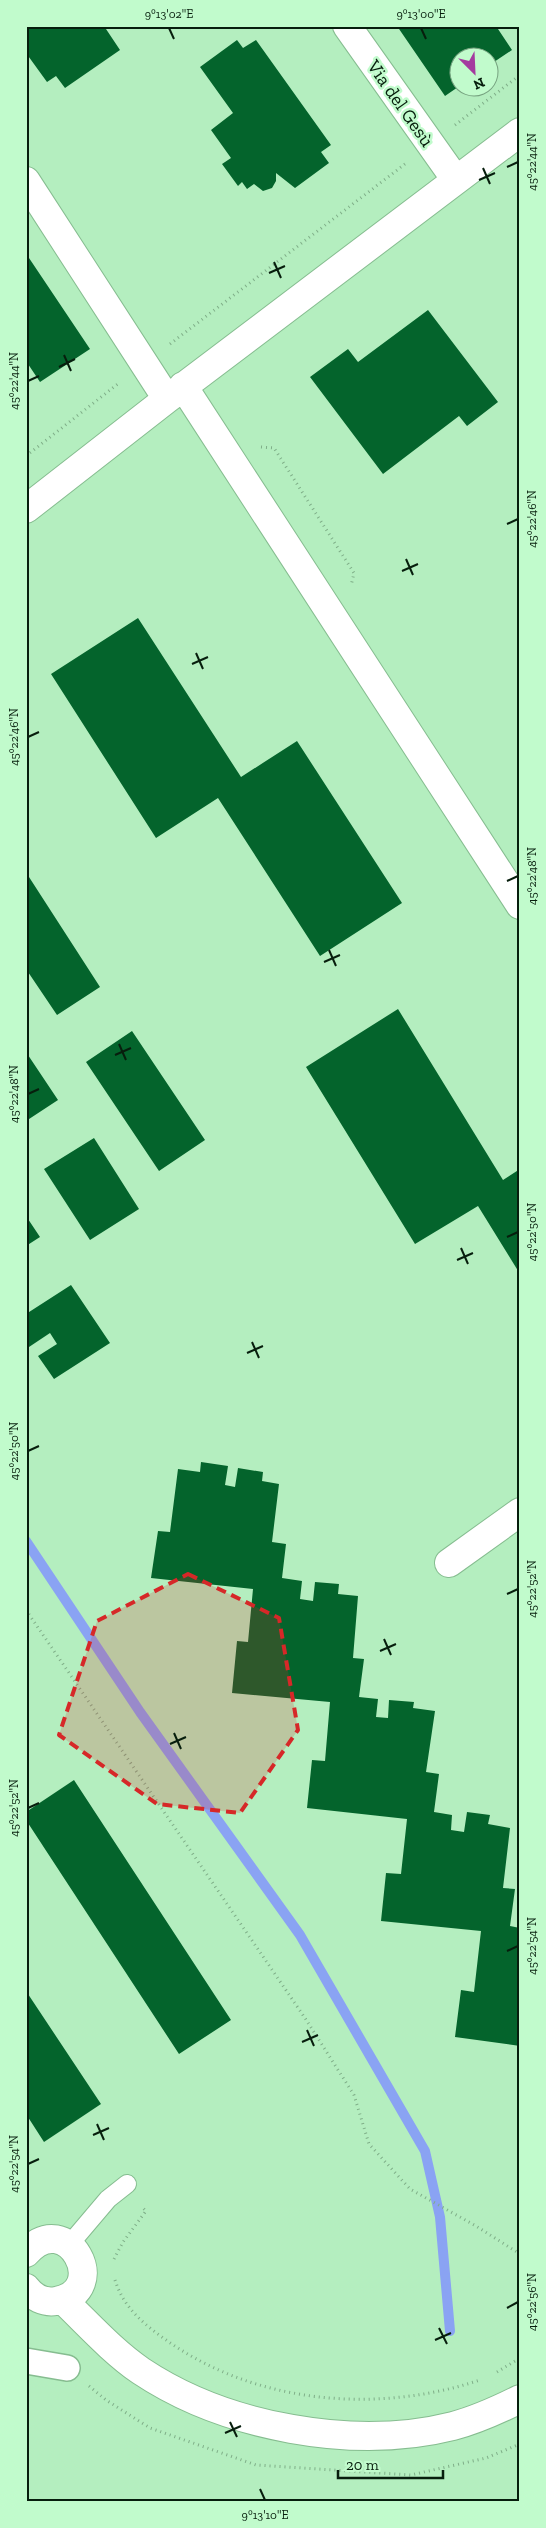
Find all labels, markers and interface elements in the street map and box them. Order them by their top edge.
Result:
text: 9°13'02"E [145,7,193,21]
text: 9°13'00"E [396,7,446,21]
north arrow [448,48,498,98]
street label: Via del Gesù [362,55,439,151]
text: N [470,73,487,93]
text: 45°22'44"N [525,133,539,191]
text: 45°22'44"N [7,352,21,410]
text: 45°22'46"N [525,490,539,548]
text: 45°22'46"N [7,708,21,766]
text: 45°22'48"N [525,847,539,905]
text: 45°22'48"N [7,1065,21,1123]
text: 45°22'50"N [525,1203,539,1261]
text: 45°22'50"N [7,1422,21,1480]
text: 45°22'52"N [525,1560,539,1618]
text: 45°22'52"N [7,1779,21,1837]
text: 45°22'54"N [525,1917,539,1975]
text: 45°22'54"N [7,2135,21,2193]
text: 45°22'56"N [525,2273,539,2331]
scale bar [338,2448,444,2480]
text: 20 m [346,2456,379,2474]
text: 9°13'10"E [242,2508,288,2522]

